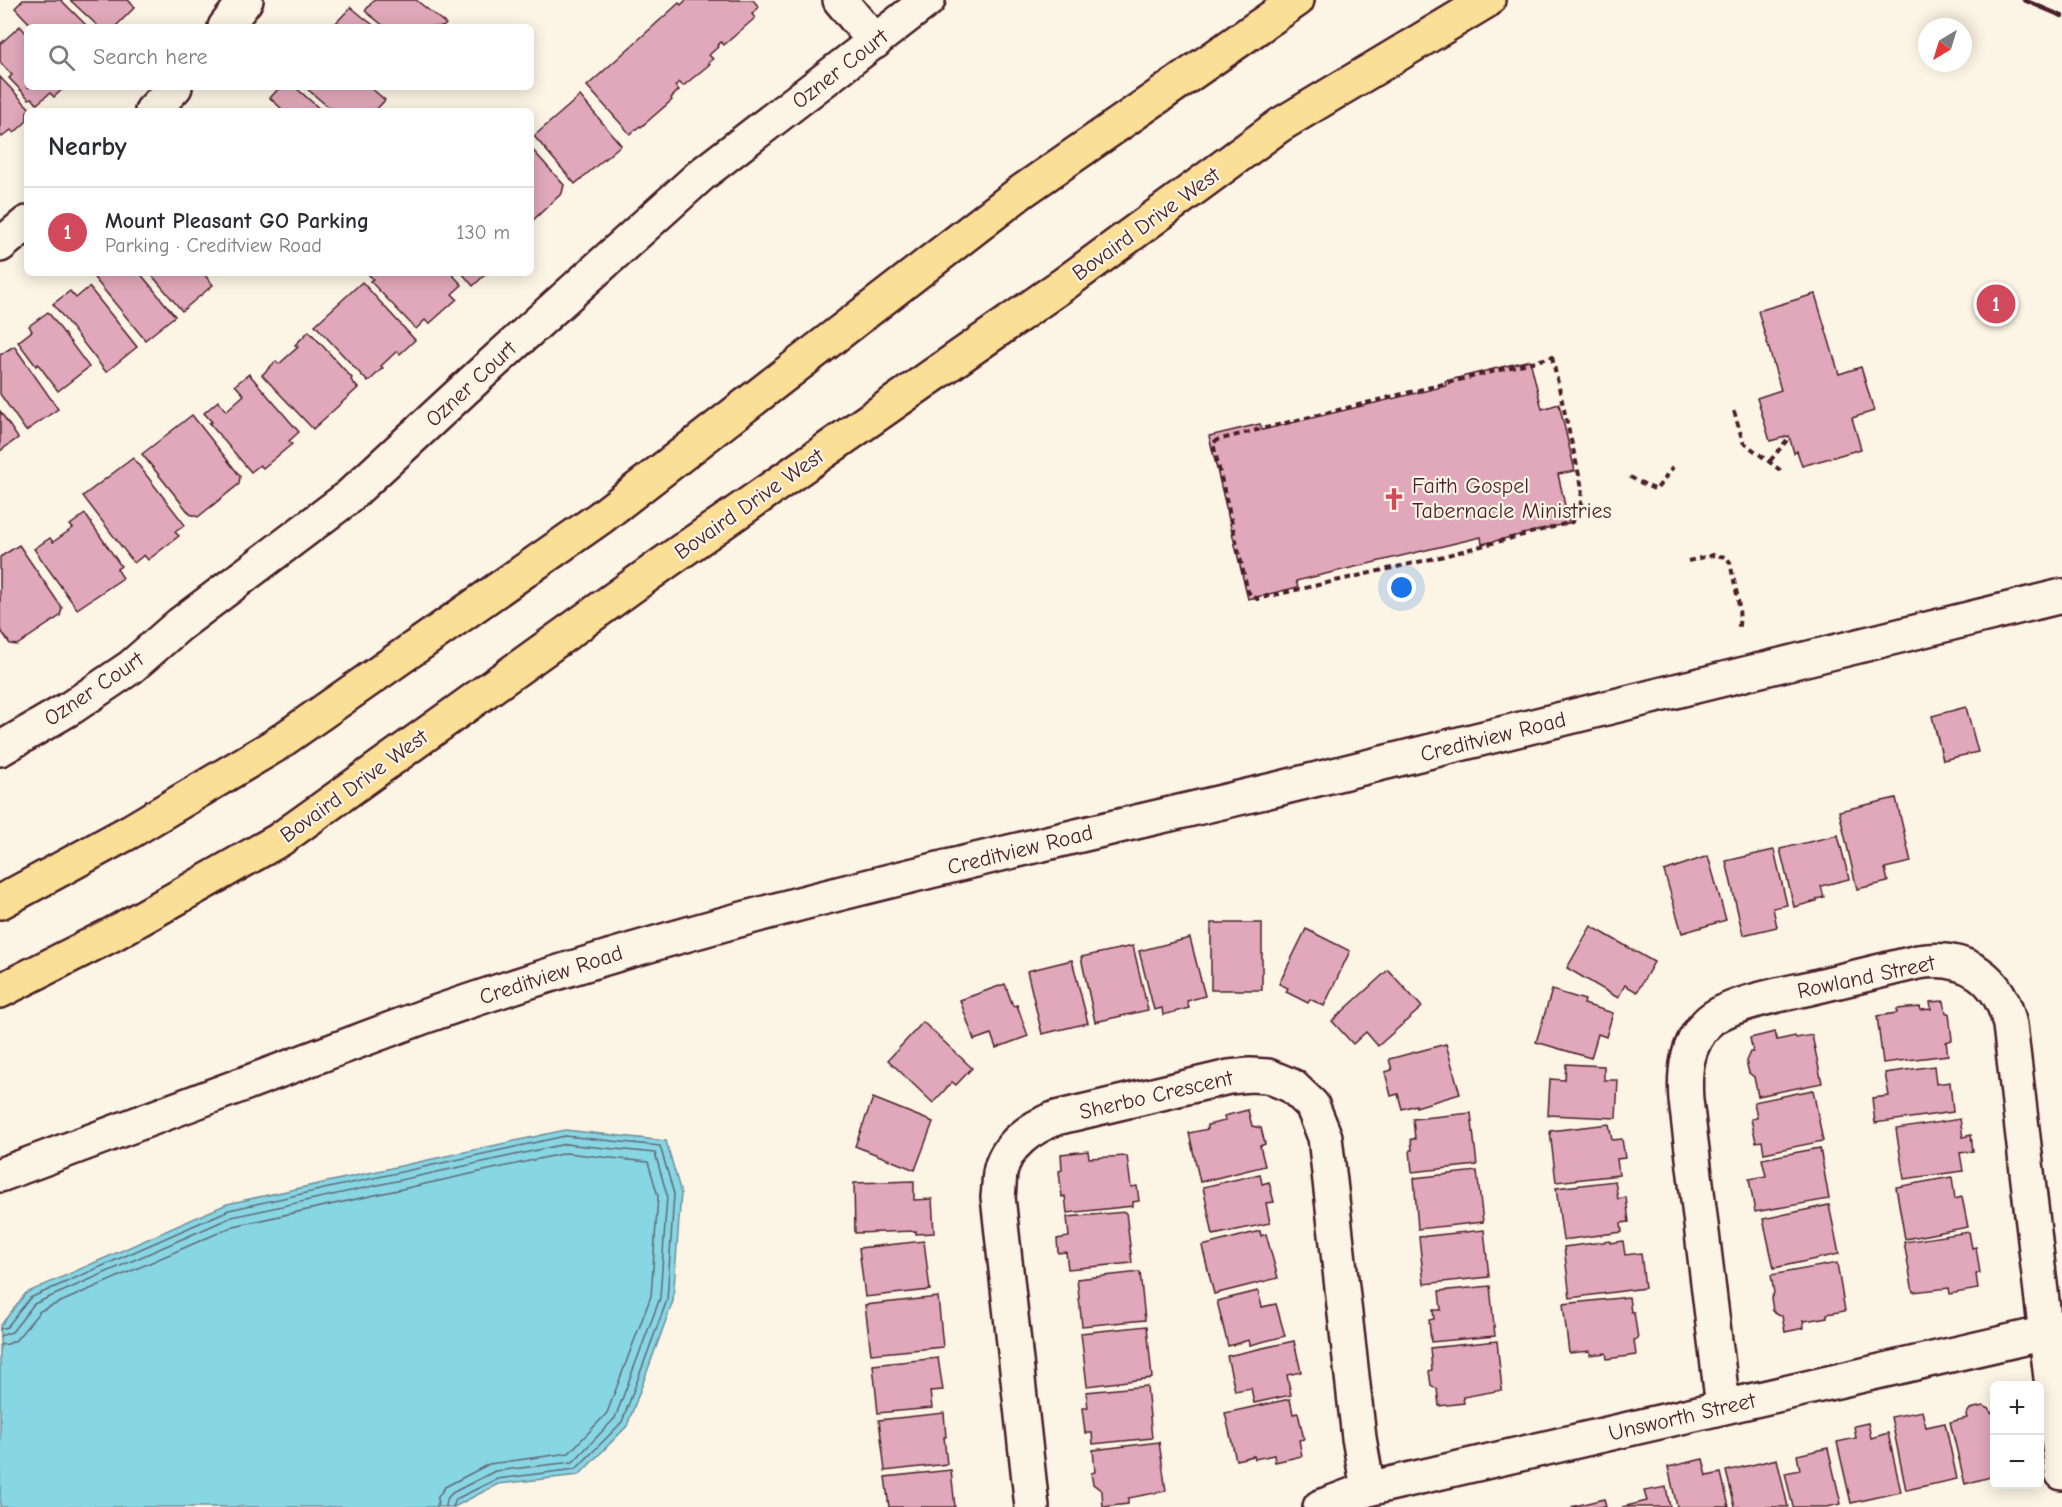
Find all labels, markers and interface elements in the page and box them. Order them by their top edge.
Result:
north arrow [1918,18,1972,72]
street label: Ozner Court [787,23,894,114]
search box [24,24,534,90]
icon: search [45,41,78,74]
text: Search here [93,44,208,70]
text: Nearby [48,132,127,162]
street label: Bovaird Drive West [1067,161,1225,286]
text: Mount Pleasant GO Parking [105,208,369,234]
text: 1 [64,221,71,244]
text: 130 m [457,221,510,244]
text: Parking · Creditview Road [105,234,322,257]
pin: 1 [1976,282,2016,326]
street label: Ozner Court [420,335,522,433]
street label: Bovaird Drive West [669,442,829,565]
place label: Faith Gospel Tabernacle Ministries [1412,473,1612,524]
church icon: Faith Gospel Tabernacle Ministries [1381,486,1407,512]
your location [1387,573,1416,602]
street label: Ozner Court [39,646,149,732]
street label: Creditview Road [1418,706,1568,768]
street label: Bovaird Drive West [275,723,433,848]
street label: Creditview Road [945,819,1095,881]
street label: Creditview Road [476,940,626,1010]
street label: Rowland Street [1795,950,1938,1004]
street label: Sherbo Crescent [1077,1065,1236,1125]
map controls [1990,1381,2044,1489]
button: + [1990,1381,2044,1435]
street label: Unsworth Street [1606,1387,1759,1447]
button: − [1990,1435,2044,1489]

